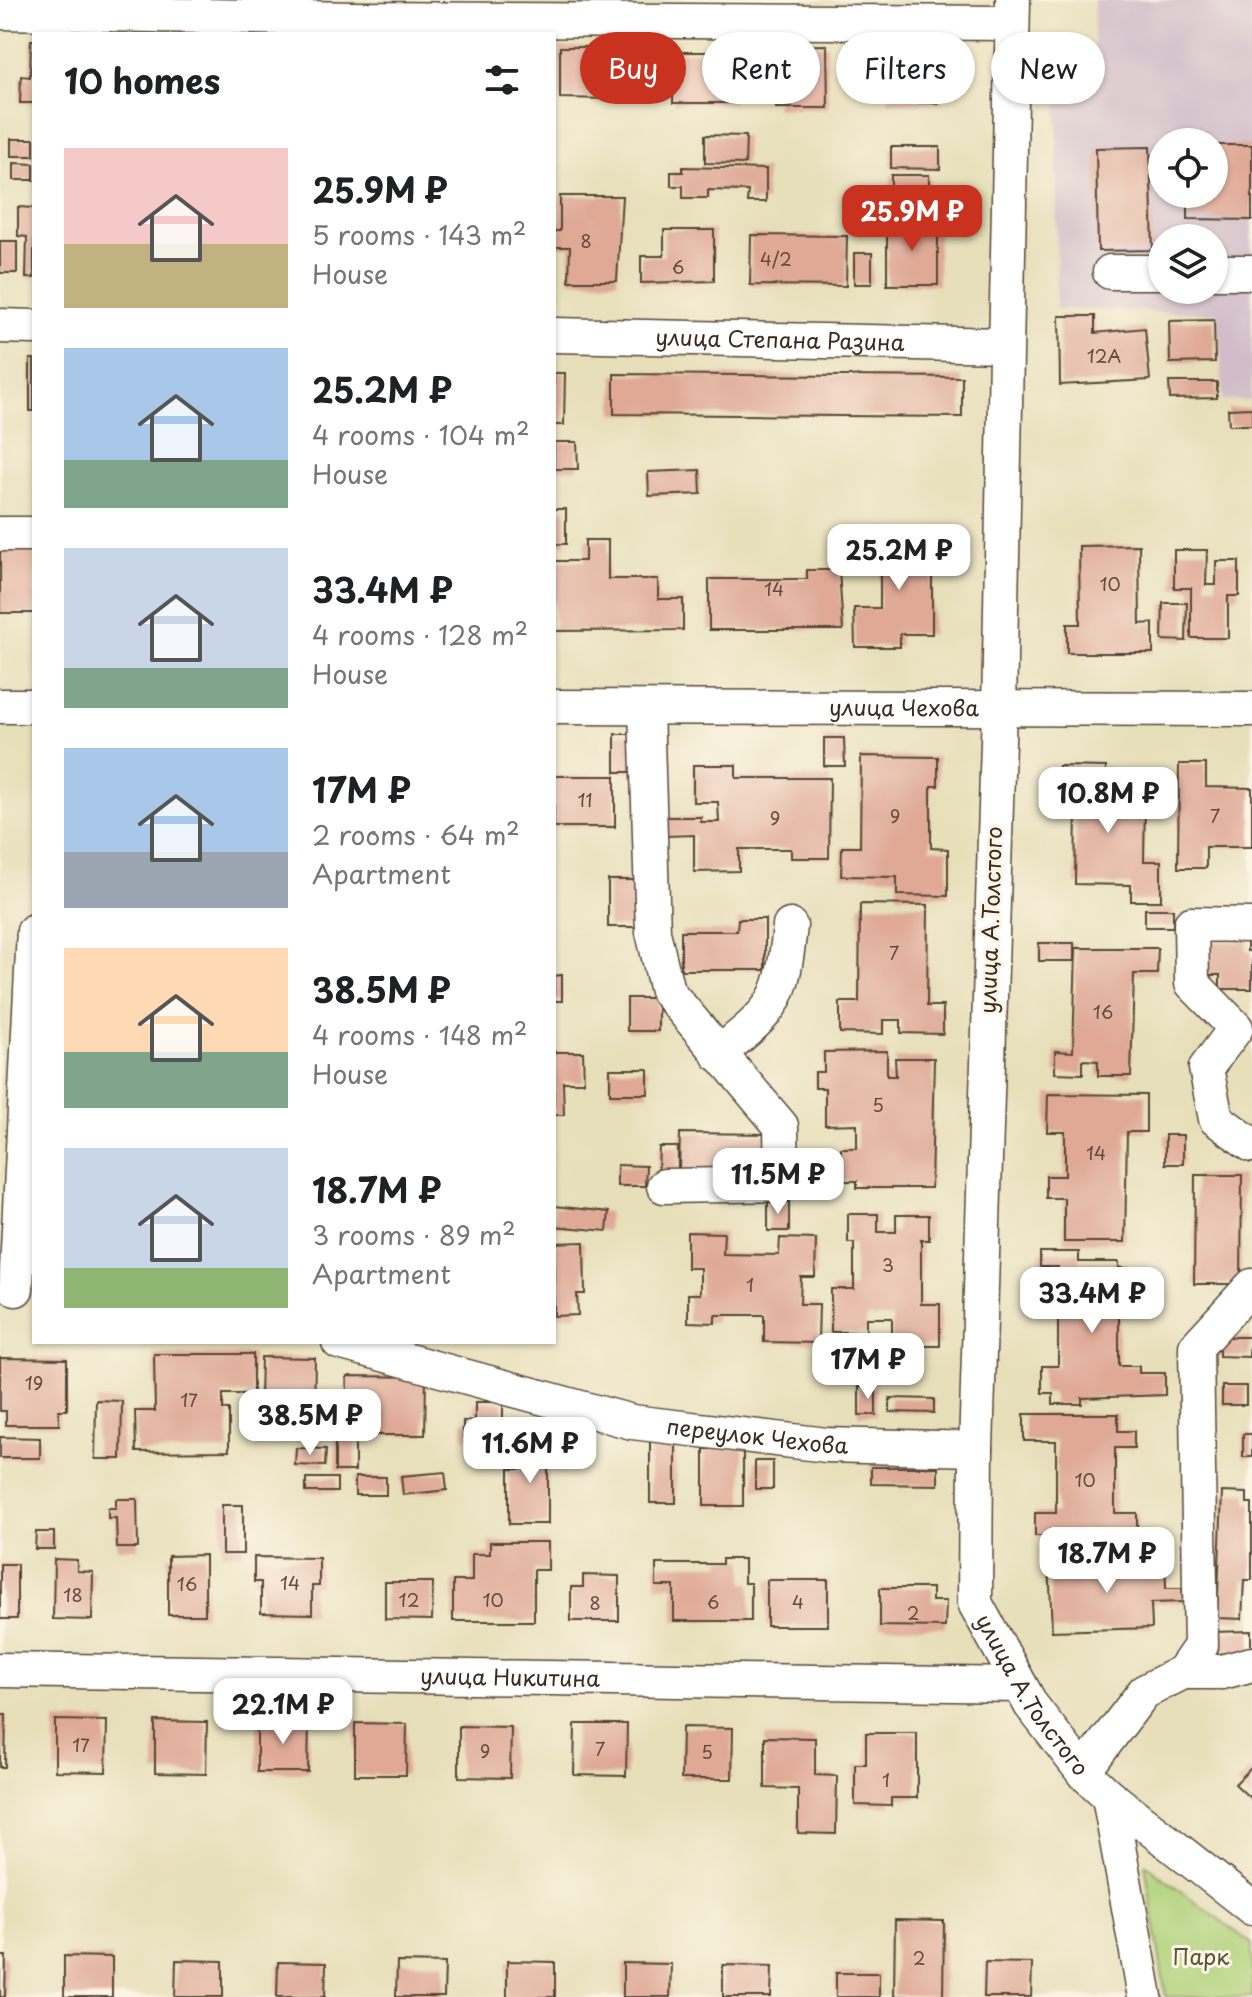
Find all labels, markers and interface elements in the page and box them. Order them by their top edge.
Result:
chip: Buy [580,32,686,104]
chip: Rent [702,32,820,104]
chip: Filters [836,32,975,104]
chip: New [991,32,1105,104]
text: 10 homes [64,54,220,106]
icon: filters [480,58,524,102]
map controls [1148,128,1228,304]
button: locate [1148,128,1228,208]
text: 25.9M ₽ [312,163,448,215]
icon: home [128,180,224,276]
pin: 25.9M ₽ [838,185,986,253]
text: 25.9M ₽ [860,191,964,230]
text: 5 rooms · 143 m² [312,215,527,254]
button: layers [1148,224,1228,304]
house number: 8 [580,227,592,254]
house number: 4/2 [760,245,792,272]
house number: 6 [672,253,684,280]
text: House [312,254,388,293]
street label: улица Степана Разина [655,319,905,358]
house number: 12А [1087,342,1122,369]
text: 25.2M ₽ [312,363,452,415]
icon: home [128,380,224,476]
text: 4 rooms · 104 m² [312,415,530,454]
text: House [312,454,388,493]
pin: 25.2M ₽ [825,524,973,592]
text: 25.2M ₽ [845,530,953,569]
text: 33.4M ₽ [312,563,453,615]
house number: 10 [1099,570,1121,597]
house number: 14 [764,575,784,602]
icon: home [128,580,224,676]
text: 4 rooms · 128 m² [312,615,528,654]
text: House [312,654,388,693]
street label: улица Чехова [829,690,979,723]
text: 17M ₽ [312,763,411,815]
pin: 10.8M ₽ [1034,767,1182,835]
text: 10.8M ₽ [1057,773,1159,812]
icon: home [128,780,224,876]
house number: 11 [577,786,593,813]
house number: 9 [890,802,900,829]
house number: 7 [1210,802,1220,829]
house number: 9 [770,804,780,831]
text: 2 rooms · 64 m² [312,815,520,854]
street label: улица А.Толстого [970,826,1009,1014]
text: Apartment [312,854,451,893]
house number: 7 [889,939,899,966]
text: 38.5M ₽ [312,963,451,1015]
icon: home [128,980,224,1076]
house number: 16 [1093,998,1113,1025]
text: 4 rooms · 148 m² [312,1015,527,1054]
text: House [312,1054,388,1093]
house number: 5 [872,1091,884,1118]
house number: 14 [1086,1139,1106,1166]
pin: 11.5M ₽ [704,1148,852,1216]
text: 11.5M ₽ [731,1154,825,1193]
text: 18.7M ₽ [312,1163,442,1215]
icon: home [128,1180,224,1276]
text: 3 rooms · 89 m² [312,1215,516,1254]
house number: 3 [882,1251,894,1278]
text: Apartment [312,1254,451,1293]
pin: 33.4M ₽ [1018,1267,1166,1335]
house number: 1 [746,1271,754,1298]
text: 33.4M ₽ [1038,1273,1146,1312]
pin: 17M ₽ [812,1333,924,1401]
text: 17M ₽ [830,1339,906,1378]
house number: 19 [25,1369,43,1396]
house number: 17 [180,1386,198,1413]
pin: 38.5M ₽ [236,1389,384,1457]
text: 38.5M ₽ [257,1395,363,1434]
street label: переулок Чехова [665,1408,849,1461]
pin: 11.6M ₽ [456,1417,604,1485]
text: 11.6M ₽ [481,1423,579,1462]
house number: 10 [1074,1466,1096,1493]
pin: 18.7M ₽ [1033,1527,1181,1595]
text: 18.7M ₽ [1057,1533,1157,1572]
house number: 14 [280,1569,300,1596]
house number: 16 [177,1570,197,1597]
house number: 18 [63,1581,83,1608]
house number: 12 [399,1586,419,1613]
house number: 10 [482,1586,504,1613]
house number: 6 [707,1588,719,1615]
house number: 4 [792,1588,804,1615]
house number: 8 [589,1589,601,1616]
house number: 2 [907,1599,919,1626]
street label: улица А.Толстого [969,1607,1098,1782]
street label: улица Никитина [420,1658,600,1694]
pin: 22.1M ₽ [209,1678,357,1746]
text: 22.1M ₽ [231,1684,335,1723]
house number: 17 [72,1731,90,1758]
house number: 7 [595,1735,605,1762]
house number: 9 [480,1737,490,1764]
house number: 5 [701,1738,713,1765]
house number: 1 [882,1766,890,1793]
park label: Парк [1173,1939,1230,1972]
house number: 2 [913,1944,925,1971]

